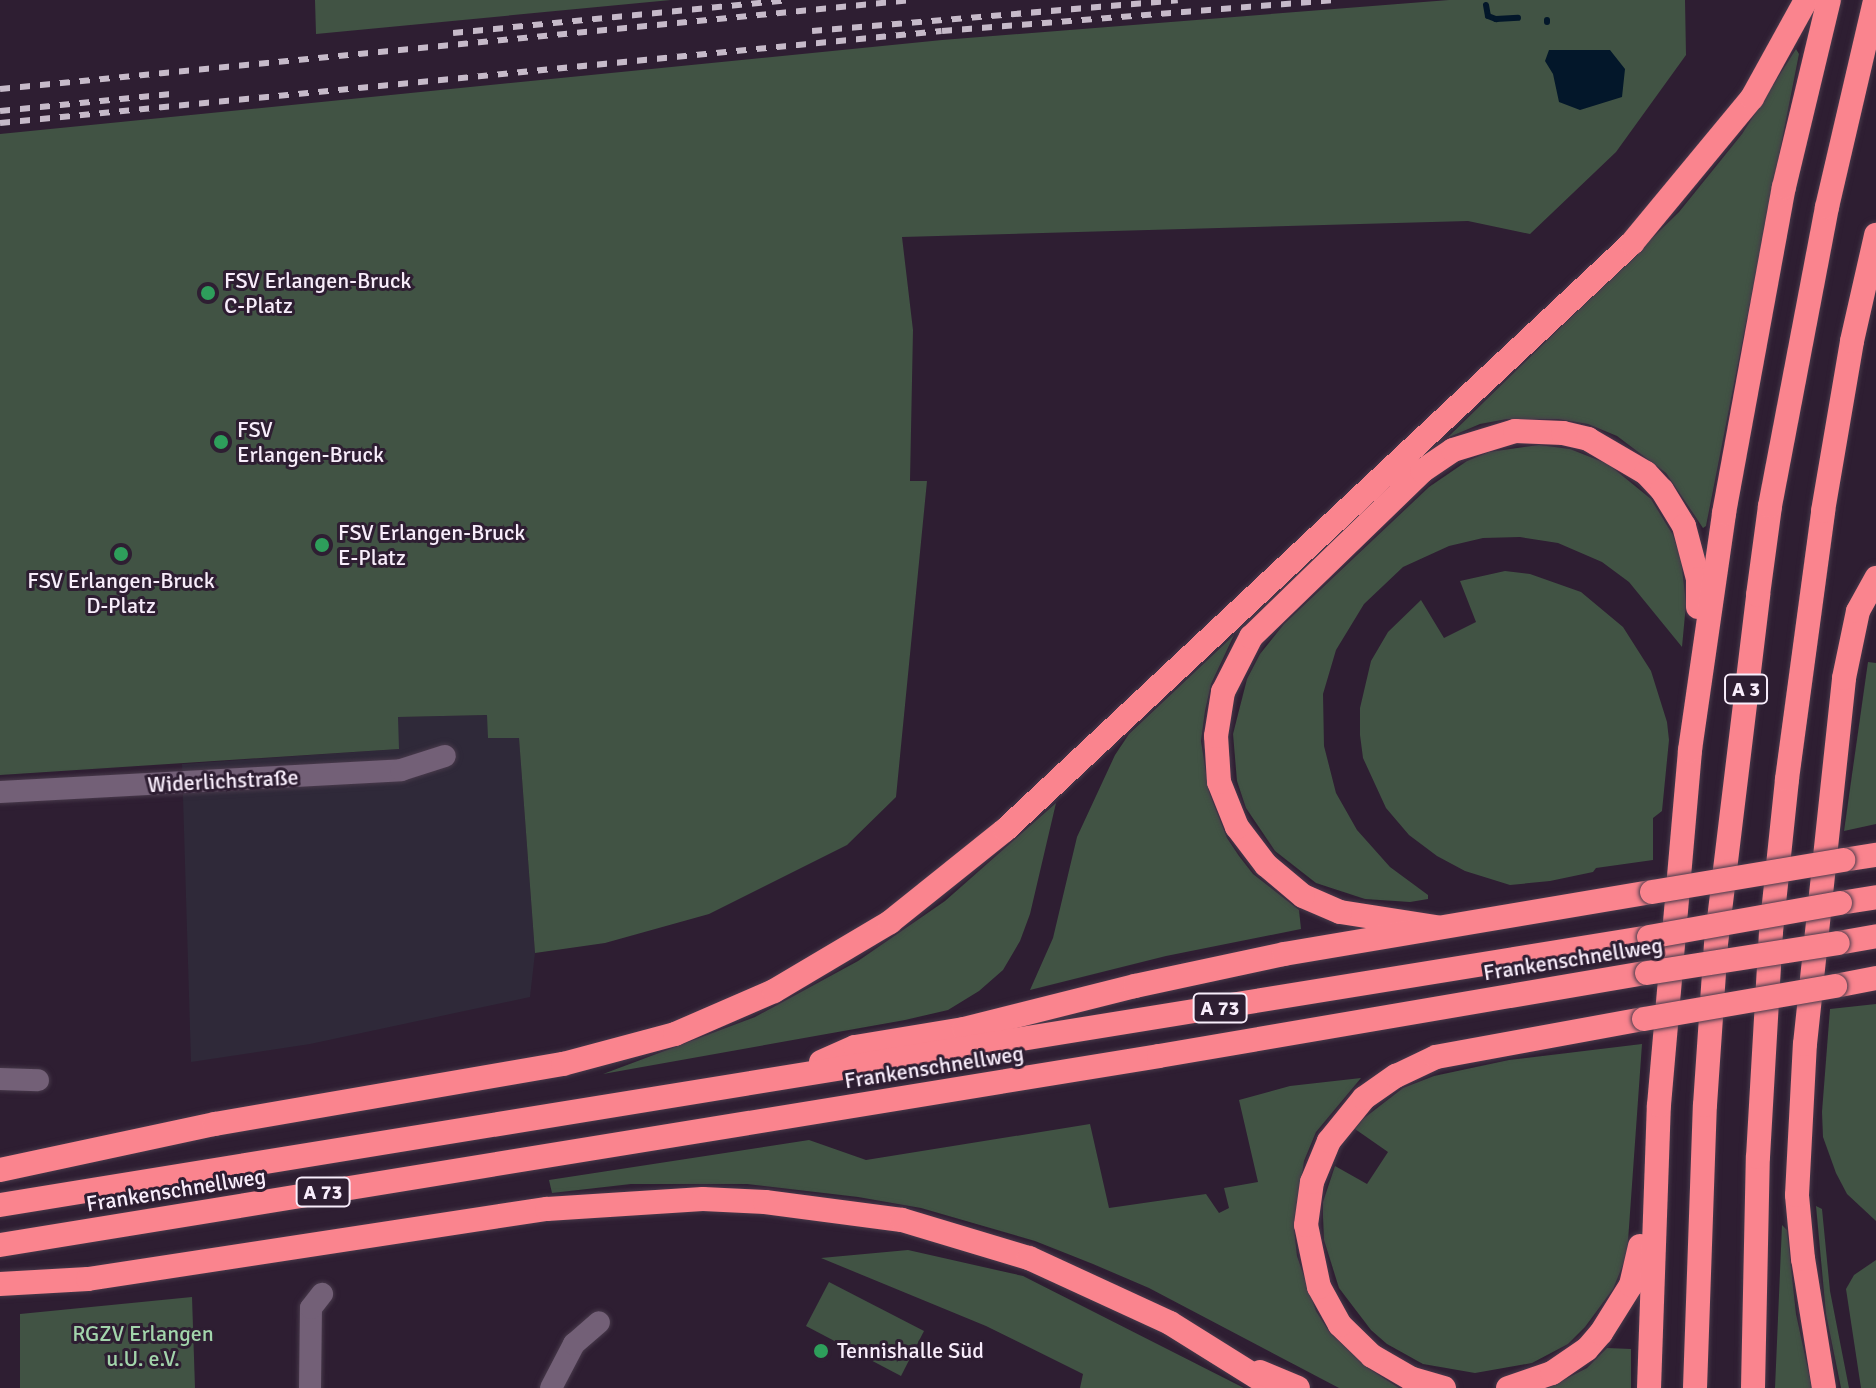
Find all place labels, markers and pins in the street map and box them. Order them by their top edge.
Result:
place label: FSV Erlangen-Bruck C-Platz [224,267,411,318]
marker: FSV Erlangen-Bruck C-Platz [199,284,217,302]
place label: FSV Erlangen-Bruck [237,416,384,468]
marker: FSV Erlangen-Bruck [212,433,230,451]
place label: FSV Erlangen-Bruck E-Platz [338,519,525,570]
marker: FSV Erlangen-Bruck E-Platz [313,536,331,554]
marker: FSV Erlangen-Bruck D-Platz [112,545,130,563]
place label: FSV Erlangen-Bruck D-Platz [27,567,215,618]
place label: Tennishalle Süd [837,1338,984,1364]
marker: Tennishalle Süd [812,1342,830,1360]

